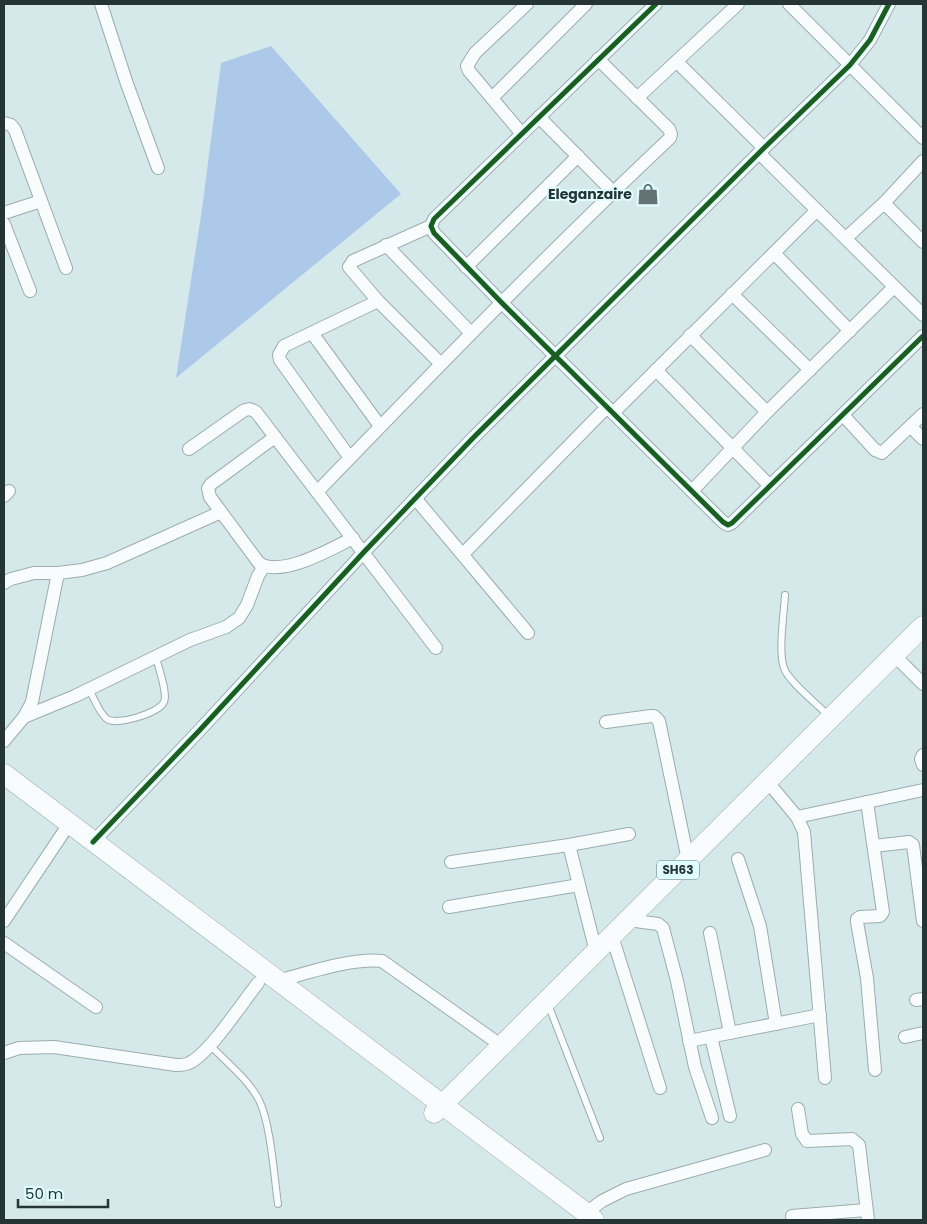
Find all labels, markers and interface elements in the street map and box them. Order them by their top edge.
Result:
shop icon: Eleganzaire [635,181,661,207]
place label: Eleganzaire [548,184,632,204]
road number: SH63 [657,860,699,880]
scale bar [18,1176,108,1208]
text: 50 m [25,1183,63,1204]

